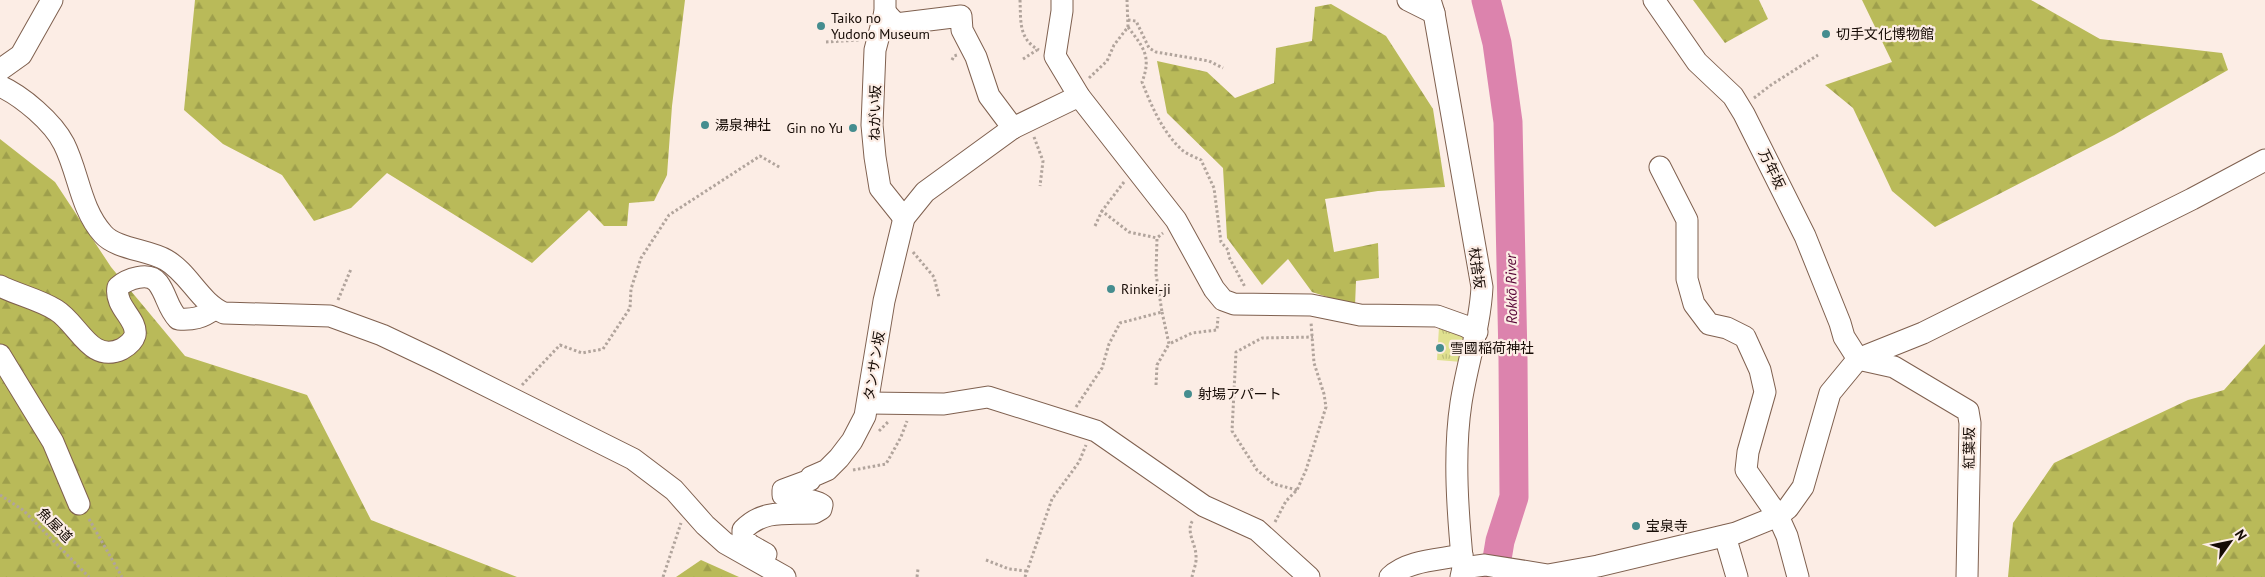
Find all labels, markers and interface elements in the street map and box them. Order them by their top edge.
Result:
place label: Taiko no Yudono Museum [831,9,930,43]
marker: Taiko no Yudono Museum [815,20,827,32]
place label: 切手文化博物館 [1836,25,1934,43]
marker: 切手文化博物館 [1820,28,1832,40]
street label: ねがい坂 [866,85,884,141]
place label: 湯泉神社 [715,116,771,134]
marker: 湯泉神社 [699,119,711,131]
place label: Gin no Yu [786,119,843,137]
marker: Gin no Yu [847,122,859,134]
street label: 万年坂 [1755,146,1789,192]
street label: 杖捨坂 [1465,246,1489,290]
water label: Rokkō River [1501,253,1521,324]
place label: Rinkei-ji [1121,280,1171,298]
marker: Rinkei-ji [1105,283,1117,295]
street label: タンサン坂 [860,330,888,402]
place label: 雪國稲荷神社 [1450,339,1534,357]
marker: 雪國稲荷神社 [1434,342,1446,354]
place label: 射場アパート [1198,385,1282,403]
marker: 射場アパート [1182,388,1194,400]
street label: 紅葉坂 [1960,427,1978,469]
street label: 魚屋道 [34,504,76,546]
place label: 宝泉寺 [1646,517,1688,535]
north arrow [2205,517,2255,567]
marker: 宝泉寺 [1630,520,1642,532]
text: N [2231,526,2251,544]

